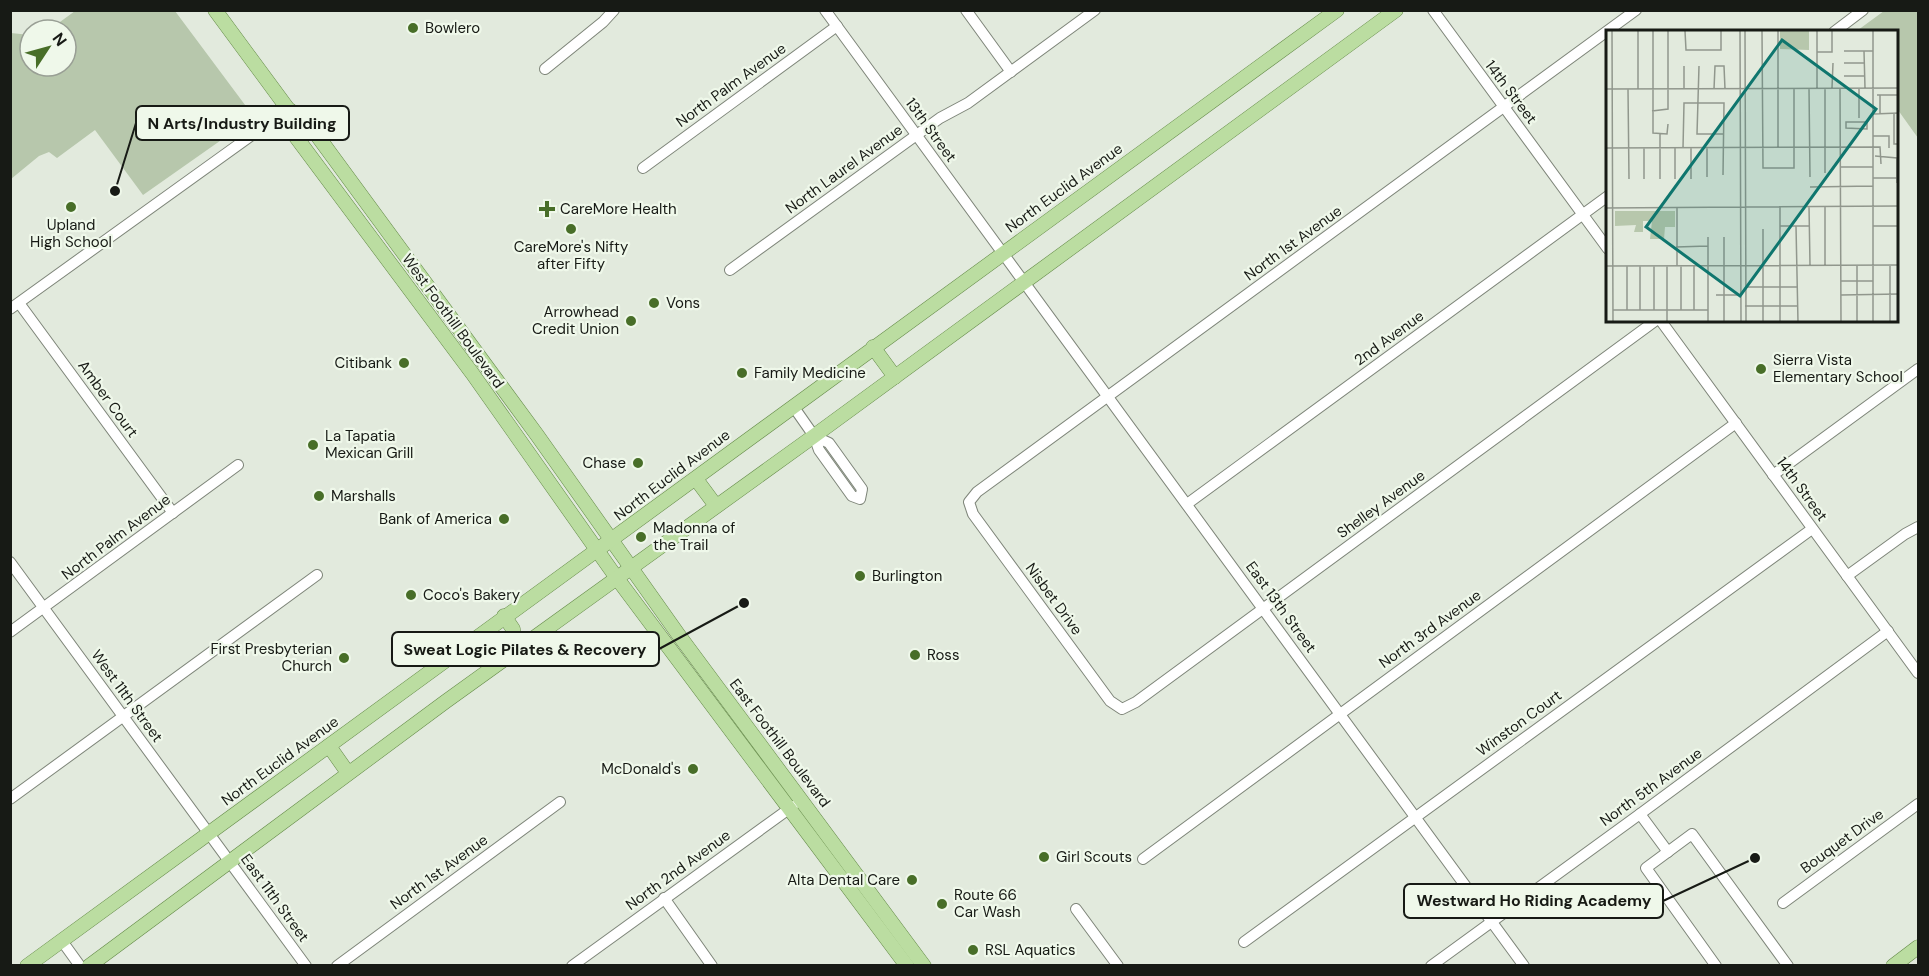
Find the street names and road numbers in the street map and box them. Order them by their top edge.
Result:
street label: North Palm Avenue [672,38,790,132]
street label: 14th Street [1481,56,1542,128]
street label: 13th Street [901,94,961,166]
street label: North Laurel Avenue [781,120,907,218]
street label: North Euclid Avenue [1001,139,1127,237]
street label: North 1st Avenue [1240,201,1346,285]
street label: West Foothill Boulevard [397,250,509,392]
street label: 2nd Avenue [1350,306,1428,370]
street label: Amber Court [73,357,143,442]
street label: North Euclid Avenue [610,425,734,525]
street label: 14th Street [1772,453,1832,525]
street label: Shelley Avenue [1333,465,1429,543]
street label: North Palm Avenue [57,489,175,585]
street label: East 13th Street [1241,557,1321,657]
street label: Nisbet Drive [1021,559,1087,639]
street label: North 3rd Avenue [1375,585,1485,673]
street label: West 11th Street [87,646,167,746]
street label: East Foothill Boulevard [725,675,835,811]
street label: Winston Court [1472,685,1566,761]
street label: North Euclid Avenue [217,712,343,810]
street label: North 5th Avenue [1596,743,1706,831]
street label: Bouquet Drive [1796,804,1888,878]
street label: North 2nd Avenue [622,825,734,915]
street label: North 1st Avenue [386,830,492,914]
street label: East 11th Street [236,850,314,946]

